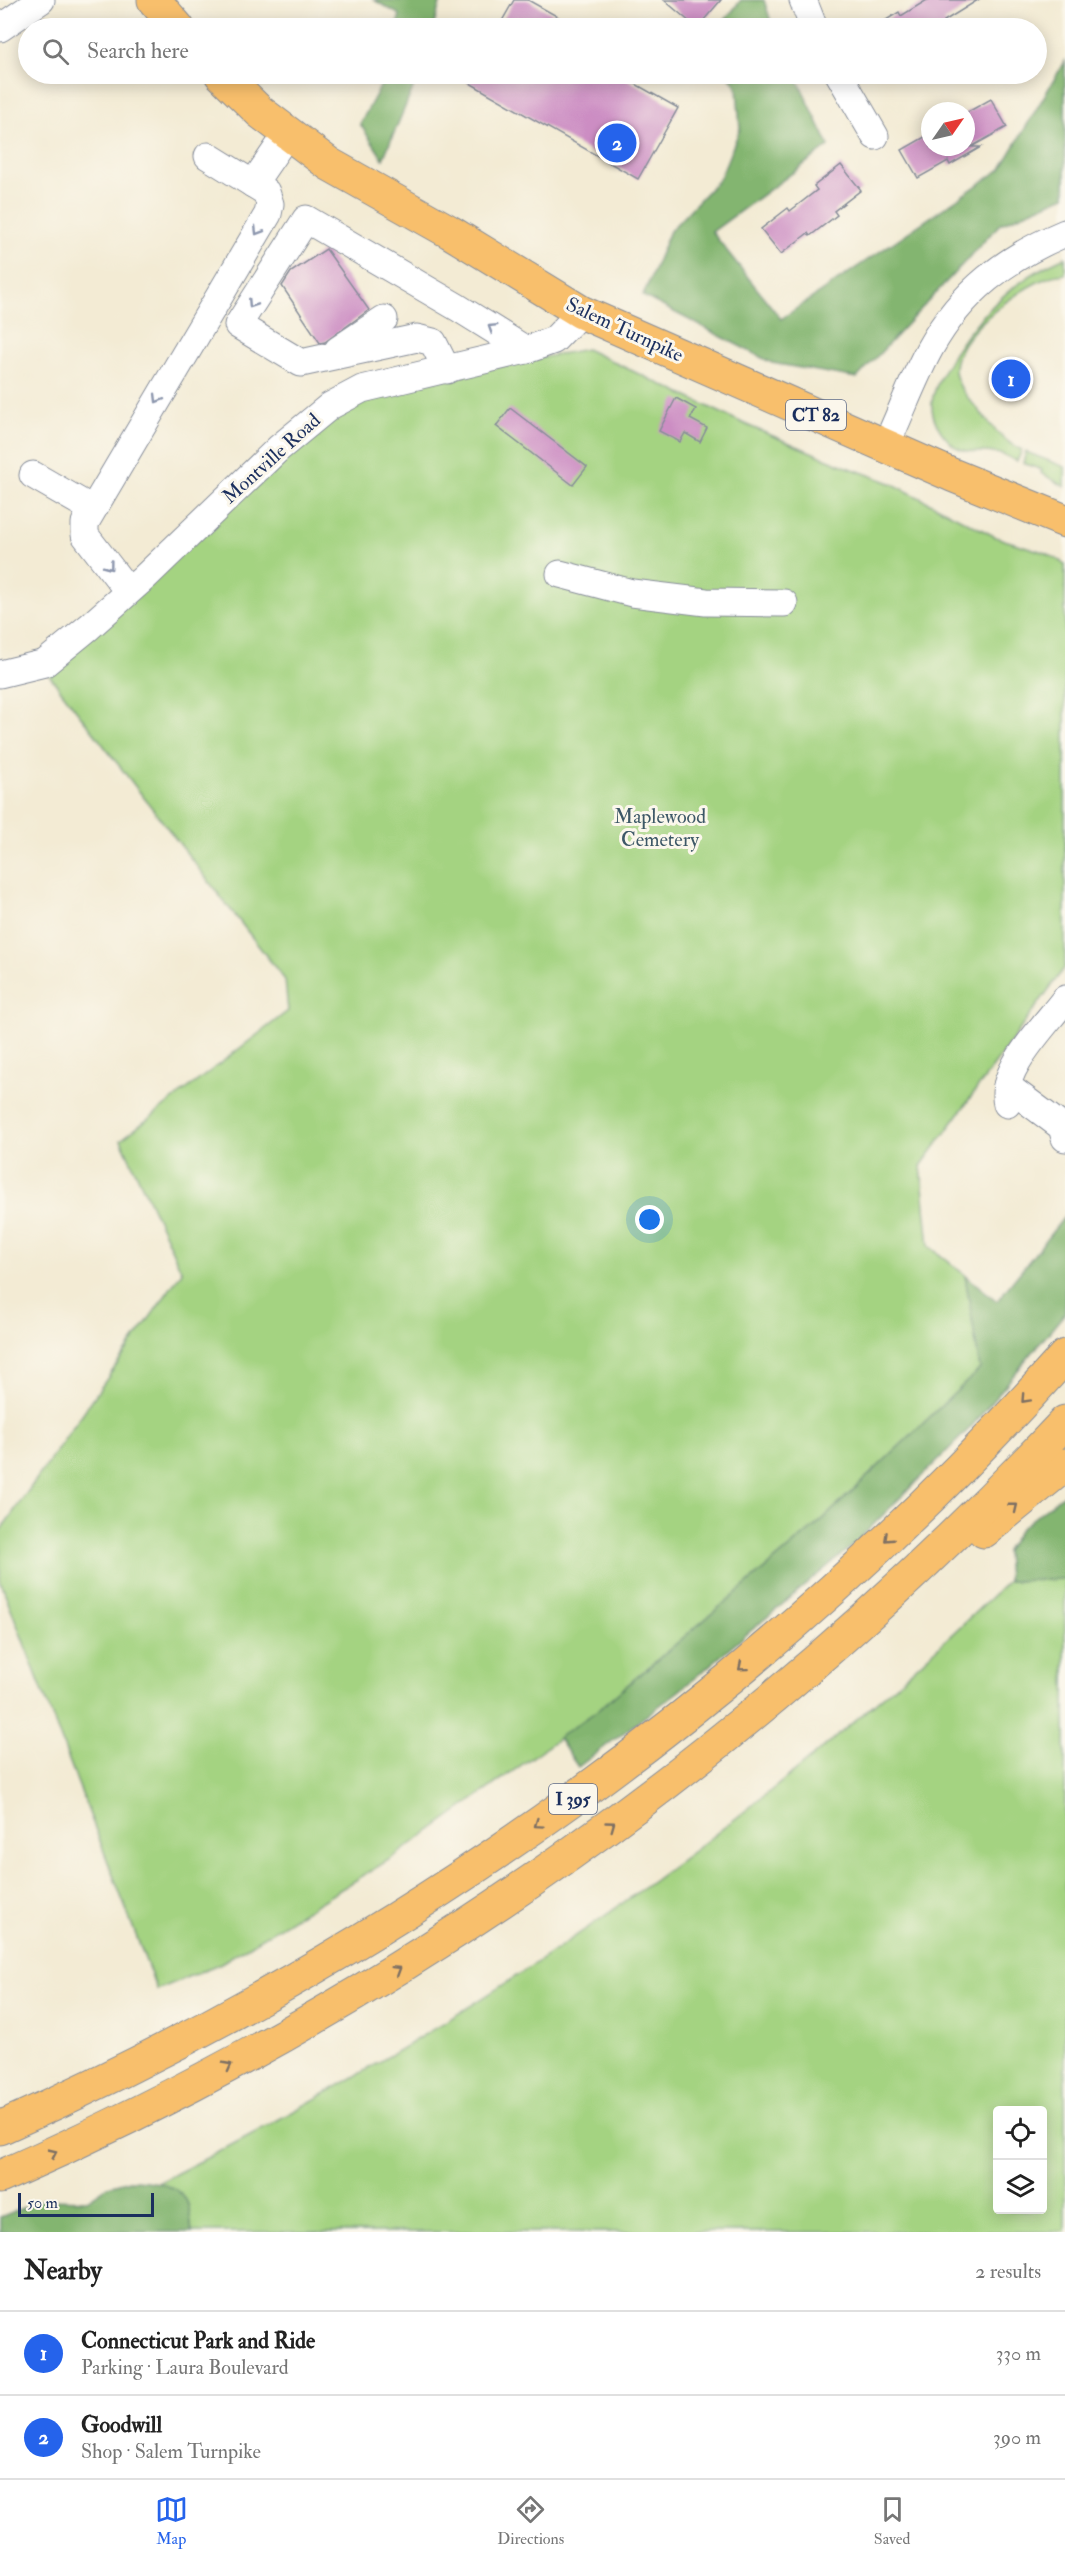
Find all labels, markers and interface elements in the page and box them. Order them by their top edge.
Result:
search box [18,18,1047,84]
icon: search [39,35,72,68]
text: Search here [87,37,189,65]
north arrow [921,102,975,156]
pin: 2 [598,120,636,166]
one-way arrow [253,225,265,235]
street label: Salem Turnpike [562,291,687,368]
one-way arrow [247,298,259,308]
one-way arrow [488,324,498,336]
pin: 1 [992,356,1030,401]
one-way arrow [153,393,165,403]
road number: CT 82 [786,400,846,430]
street label: Montville Road [217,408,326,509]
one-way arrow [101,559,112,570]
park label: Maplewood Cemetery [614,804,706,852]
your location [635,1205,664,1234]
one-way arrow [1022,1392,1033,1403]
one-way arrow [1007,1503,1018,1514]
one-way arrow [884,1530,895,1541]
one-way arrow [738,1660,749,1671]
road number: I 395 [549,1784,597,1814]
one-way arrow [533,1817,544,1828]
one-way arrow [605,1822,616,1833]
one-way arrow [391,1965,401,1977]
one-way arrow [222,2062,232,2073]
map controls [993,2106,1047,2214]
button: locate [993,2106,1047,2160]
one-way arrow [47,2149,58,2161]
button: layers [993,2160,1047,2214]
scale bar [18,2190,154,2218]
text: 50 m [27,2193,58,2213]
text: Nearby [24,2255,102,2287]
text: 2 results [975,2259,1041,2284]
text: Connecticut Park and Ride [81,2327,315,2355]
text: 1 [40,2341,47,2366]
text: 330 m [996,2341,1041,2366]
text: Parking · Laura Boulevard [81,2355,289,2380]
text: Goodwill [81,2411,162,2439]
text: 2 [38,2425,49,2450]
text: 390 m [993,2425,1041,2450]
text: Shop · Salem Turnpike [81,2439,261,2464]
tab: Map [155,2493,188,2549]
tab: Directions [497,2493,564,2549]
tab: Saved [874,2493,910,2549]

